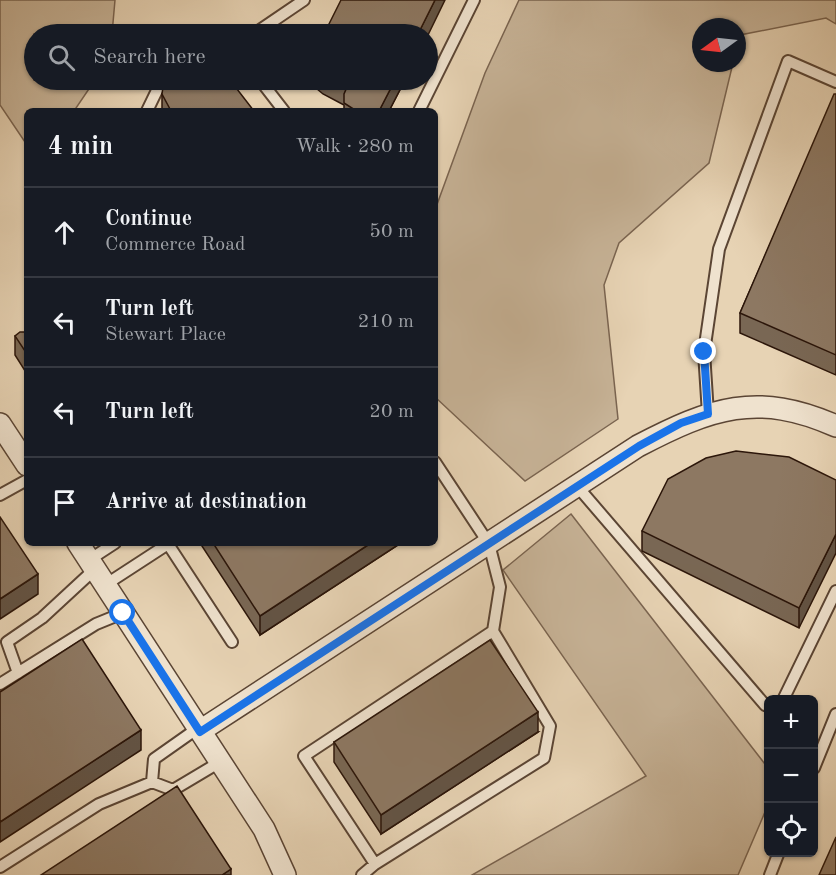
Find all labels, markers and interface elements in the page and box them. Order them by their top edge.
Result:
north arrow [692,18,746,72]
search box [24,24,438,90]
icon: search [45,41,78,74]
text: Search here [93,46,206,68]
text: 4 min [48,134,113,160]
text: Walk · 280 m [295,137,414,157]
text: Continue [105,208,192,230]
icon: ahead [48,216,81,249]
text: 50 m [369,222,414,242]
text: Commerce Road [105,235,246,255]
text: Turn left [105,298,194,320]
icon: left [48,306,81,339]
text: 210 m [358,312,414,332]
text: Stewart Place [105,325,226,345]
route end [690,338,716,364]
icon: left [48,396,81,429]
text: Turn left [105,401,194,423]
text: 20 m [369,402,414,422]
icon: arrive [48,486,81,519]
text: Arrive at destination [105,491,307,513]
route start [109,599,135,625]
map controls [764,695,818,857]
button: + [764,695,818,749]
button: − [764,749,818,803]
button: locate [764,803,818,857]

